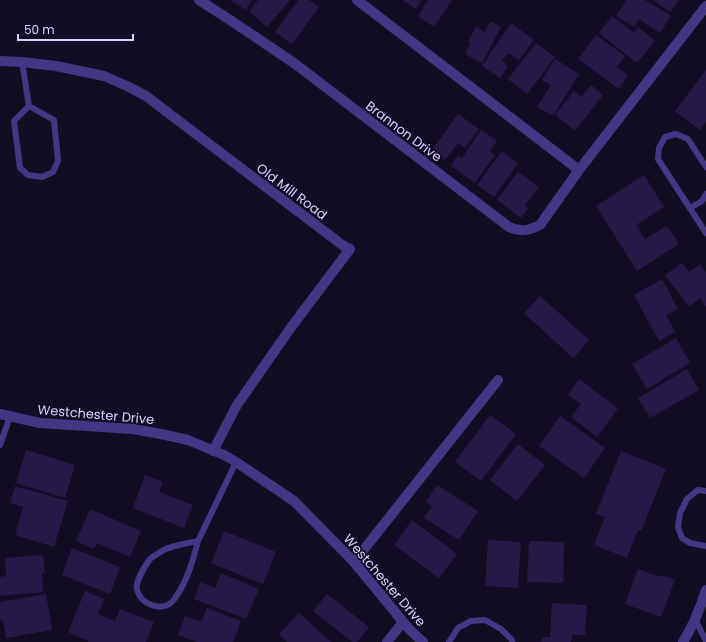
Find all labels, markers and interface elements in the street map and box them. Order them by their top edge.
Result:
scale bar [18,16,133,42]
text: 50 m [24,21,55,38]
street label: Brannon Drive [362,96,446,166]
street label: Old Mill Road [253,159,331,224]
street label: Westchester Drive [37,400,155,429]
street label: Westchester Drive [339,530,430,631]

